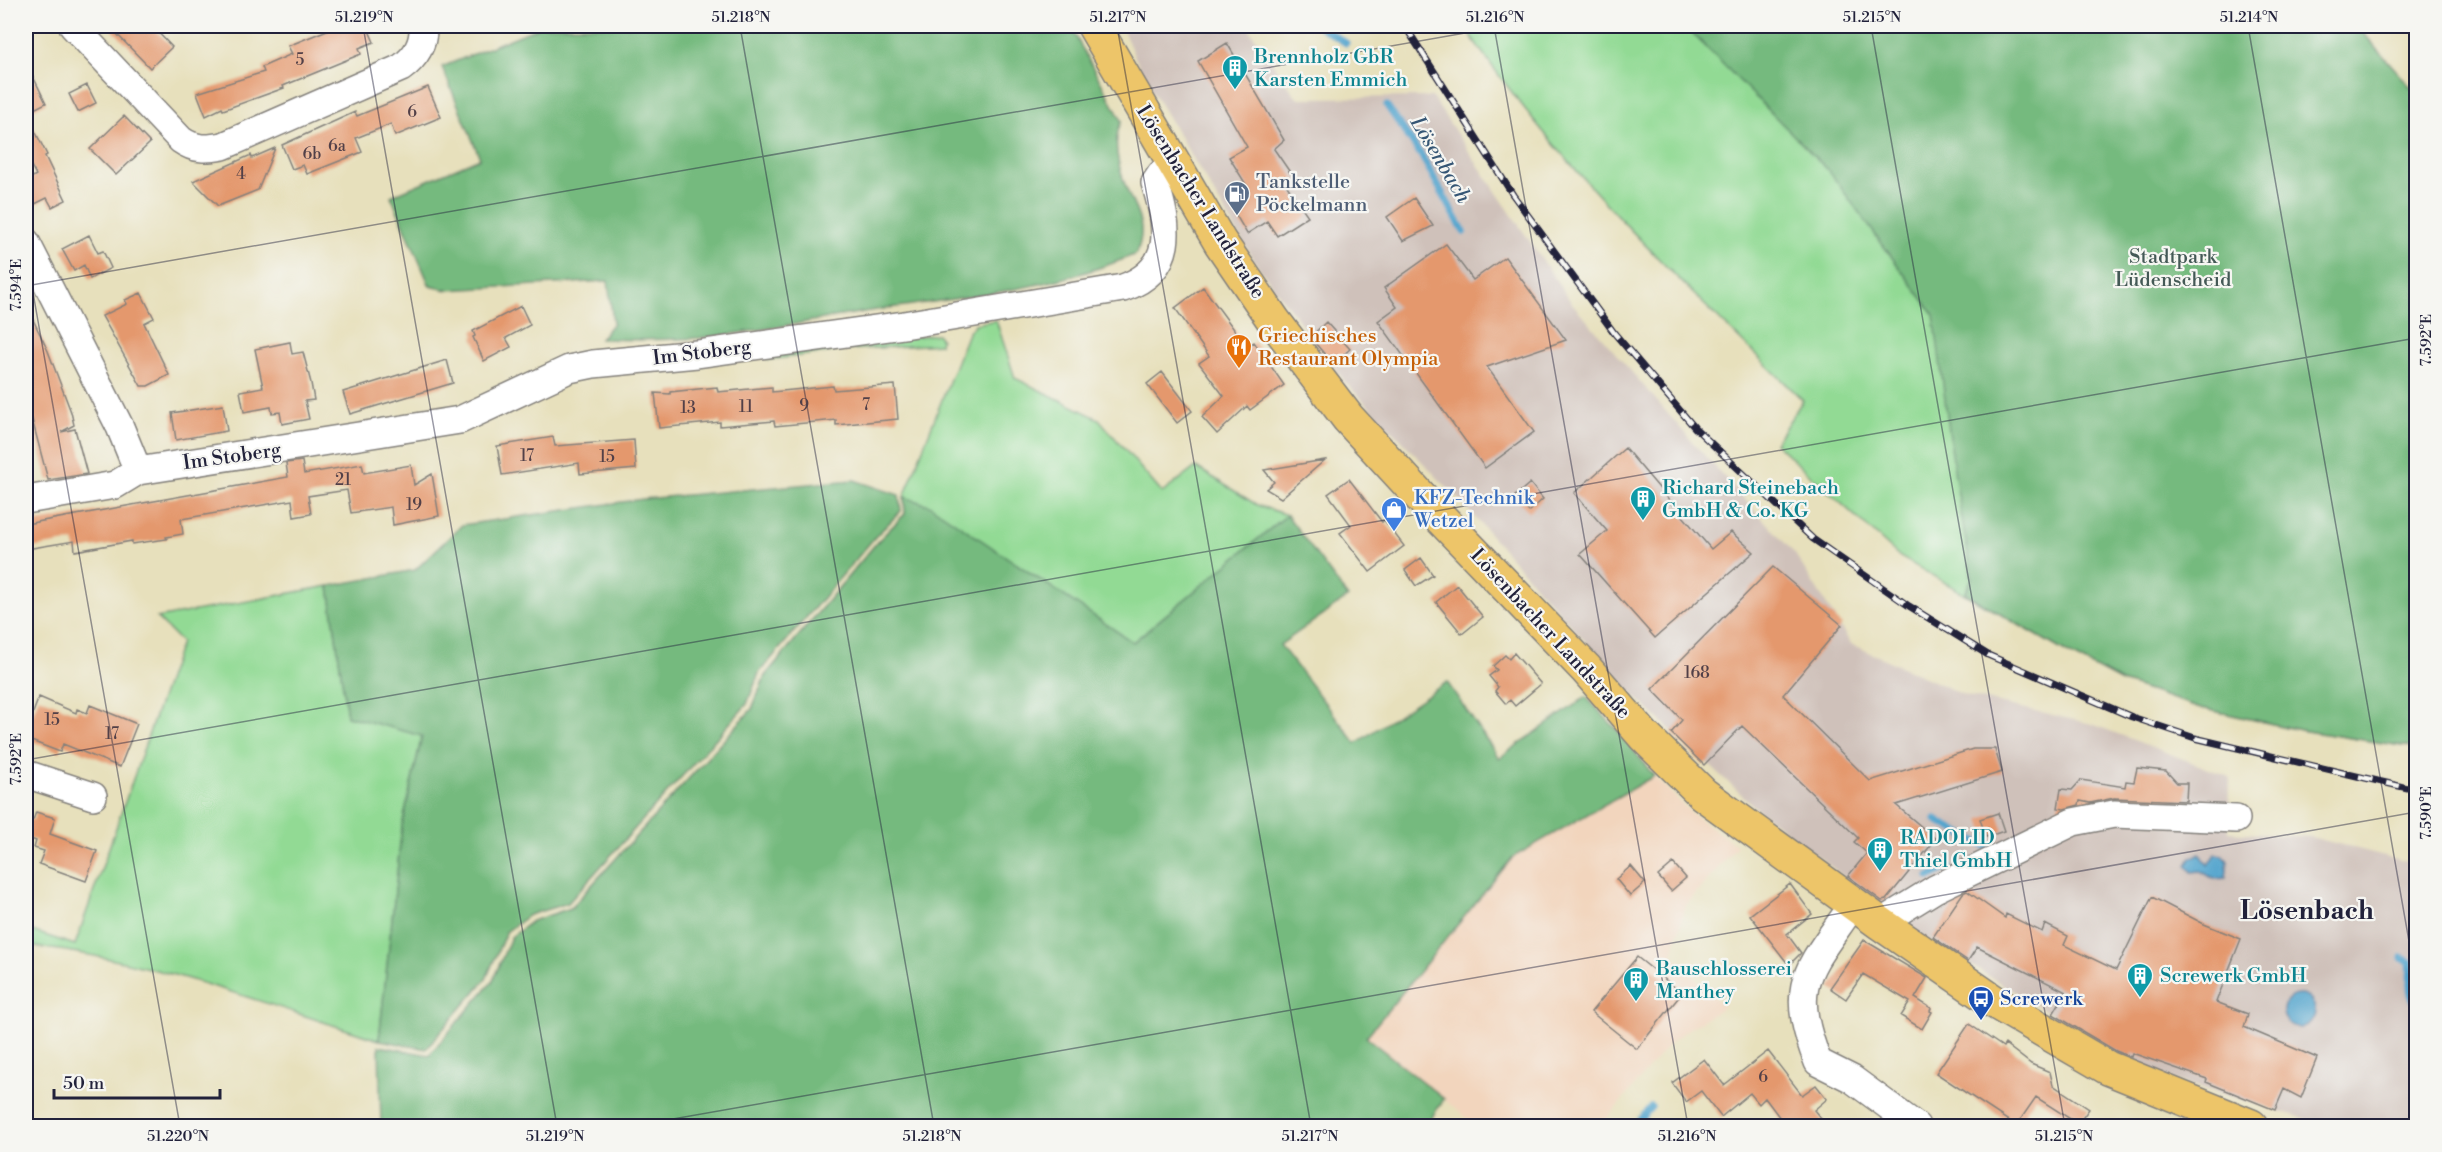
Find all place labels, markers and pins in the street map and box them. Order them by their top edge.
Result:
place label: Brennholz GbR Karsten Emmich [1253,45,1408,93]
building icon: Brennholz GbR Karsten Emmich [1220,53,1250,91]
place label: Tankstelle Pöckelmann [1256,170,1368,218]
fuel station icon: Tankstelle Pöckelmann [1222,179,1252,217]
place label: Griechisches Restaurant Olympia [1258,324,1439,372]
restaurant icon: Griechisches Restaurant Olympia [1224,332,1254,370]
place label: Richard Steinebach GmbH & Co. KG [1662,476,1839,524]
building icon: Richard Steinebach GmbH & Co. KG [1628,484,1658,522]
place label: KFZ-Technik Wetzel [1413,486,1536,534]
shop icon: KFZ-Technik Wetzel [1379,495,1409,533]
place label: RADOLID Thiel GmbH [1900,826,2012,874]
building icon: RADOLID Thiel GmbH [1865,835,1895,873]
place label: Bauschlosserei Manthey [1655,957,1793,1005]
building icon: Screwerk GmbH [2125,961,2155,999]
place label: Screwerk GmbH [2160,964,2307,989]
building icon: Bauschlosserei Manthey [1621,965,1651,1003]
bus stop icon: Screwerk [1966,984,1996,1022]
place label: Screwerk [2000,987,2084,1012]

